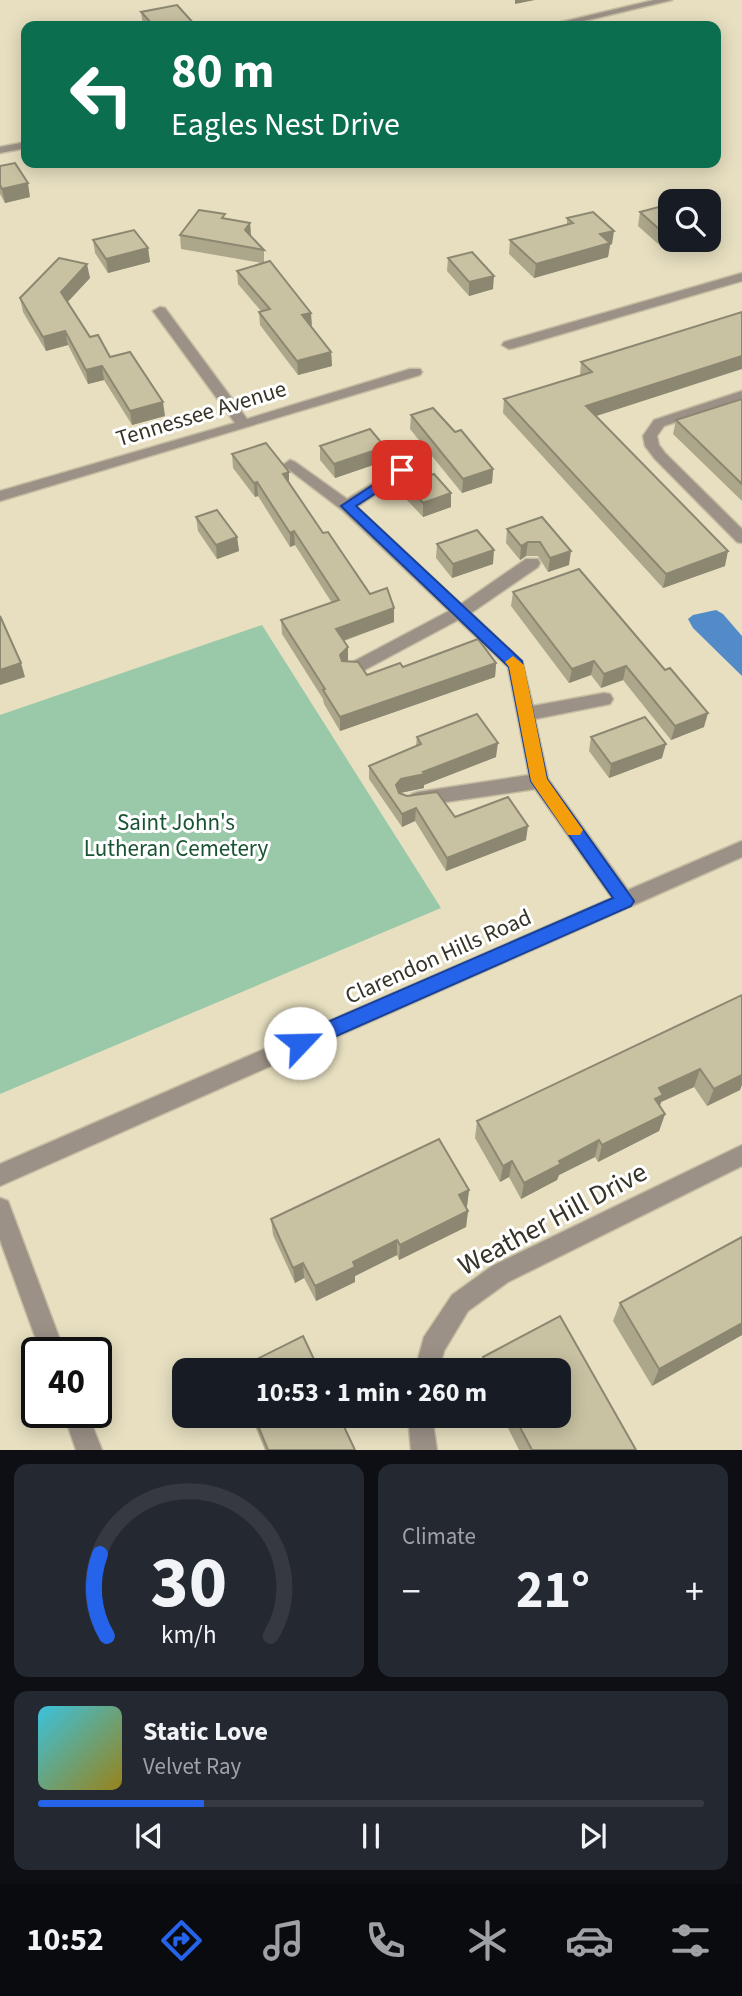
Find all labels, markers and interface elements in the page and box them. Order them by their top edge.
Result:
text: 80 m [171,37,275,107]
icon: left [56,49,147,140]
text: Eagles Nest Drive [171,102,400,148]
map controls [658,189,721,252]
button: search [658,189,721,252]
street label: Tennessee Avenue [112,372,290,455]
pin [372,440,432,500]
icon: arrive [383,451,421,489]
park label: Saint John's Lutheran Cemetery [84,806,268,865]
street label: Clarendon Hills Road [340,901,537,1012]
position arrow [263,1006,337,1080]
street label: Weather Hill Drive [451,1152,654,1286]
speed limit sign: 40 [21,1337,112,1428]
text: 10:53 · 1 min · 260 m [256,1374,487,1411]
text: Climate [402,1520,476,1553]
text: 30 [151,1532,227,1636]
text: 21° [516,1554,590,1628]
text: − [402,1565,421,1619]
text: + [685,1565,704,1619]
text: km/h [161,1617,217,1653]
text: Static Love [143,1713,268,1750]
text: Velvet Ray [143,1750,241,1783]
icon: previous [130,1817,168,1855]
icon: pause [352,1817,390,1855]
icon: next [574,1817,612,1855]
icon: directions [157,1916,206,1965]
icon: music [259,1916,308,1965]
icon: phone [361,1916,410,1965]
icon: climate [463,1916,512,1965]
icon: car [565,1916,614,1965]
icon: filters [666,1916,715,1965]
text: 10:52 [26,1917,104,1963]

